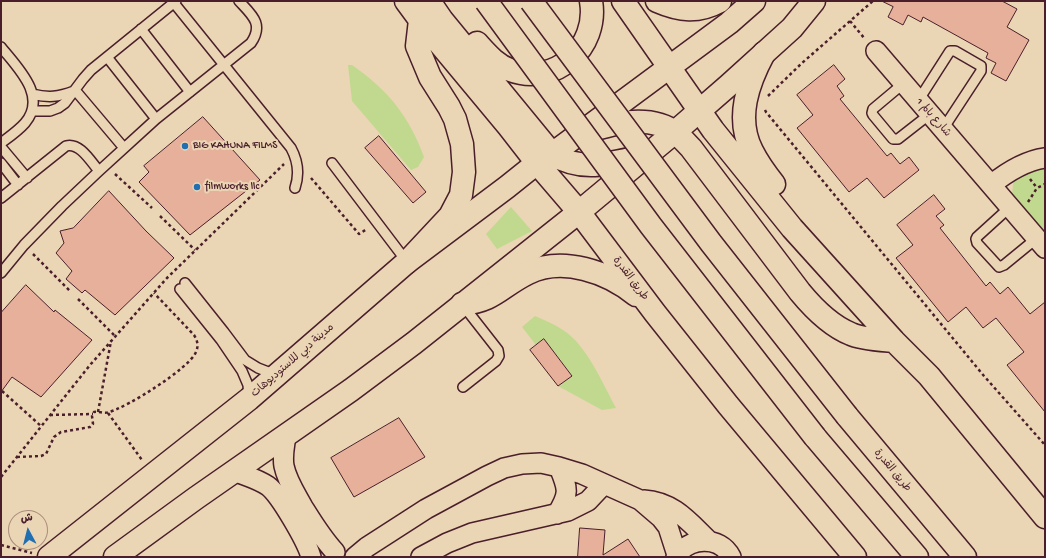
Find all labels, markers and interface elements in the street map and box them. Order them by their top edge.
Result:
street label: شارع بالم 1 [913,96,953,140]
place label: BIG KAHUNA FILMS [193,139,277,153]
marker: BIG KAHUNA FILMS [180,141,190,151]
place label: filmworks llc [205,180,259,194]
marker: filmworks llc [192,182,202,192]
street label: طريق القدرة [609,254,651,304]
street label: مدينة دبي للاستوديوهات [249,321,337,401]
street label: طريق القدرة [870,447,914,495]
north arrow [8,510,48,550]
text: ش [20,512,33,526]

